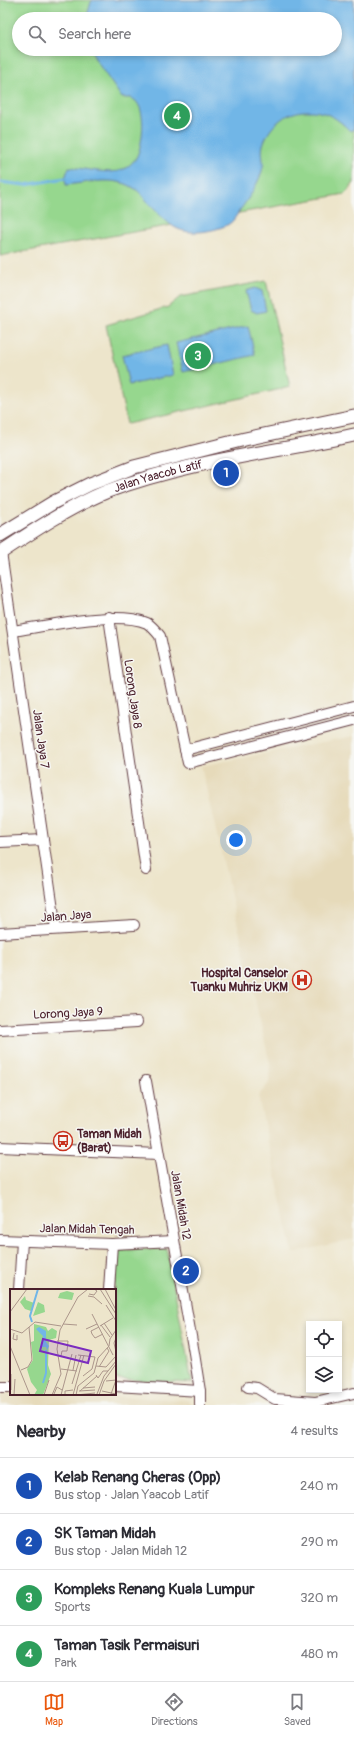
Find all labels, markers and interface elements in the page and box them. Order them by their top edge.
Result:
search box [12,12,342,56]
icon: search [26,23,48,45]
text: Search here [58,25,131,44]
pin: 4 [164,101,190,131]
pin: 3 [185,341,211,371]
street label: Jalan Yaacob Latif [112,457,204,496]
pin: 1 [213,458,239,488]
street label: Lorong Jaya 8 [120,659,145,730]
street label: Jalan Jaya 7 [29,708,52,770]
your location [226,830,246,850]
street label: Jalan Jaya [40,907,92,926]
place label: Hospital Canselor Tuanku Muhriz UKM [190,966,289,995]
hospital icon: Hospital Canselor Tuanku Muhriz UKM [291,969,313,991]
street label: Lorong Jaya 9 [33,1004,103,1023]
place label: Taman Midah (Barat) [76,1127,142,1156]
bus stop icon: Taman Midah (Barat) [52,1130,74,1152]
street label: Jalan Midah 12 [167,1169,194,1241]
street label: Jalan Midah Tengah [39,1221,135,1238]
pin: 2 [173,1256,199,1286]
inset map [10,1289,116,1395]
map controls [306,1321,342,1393]
button: locate [306,1321,342,1357]
button: layers [306,1357,342,1393]
text: Nearby [16,1421,65,1442]
text: 4 results [291,1423,338,1439]
text: Kelab Renang Cheras (Opp) [54,1468,221,1487]
text: 1 [26,1478,32,1494]
text: 240 m [300,1478,338,1494]
text: Bus stop · Jalan Yaacob Latif [54,1487,210,1503]
text: SK Taman Midah [54,1524,156,1543]
text: 2 [25,1534,33,1550]
text: 290 m [301,1534,338,1550]
text: Bus stop · Jalan Midah 12 [54,1543,187,1559]
text: Kompleks Renang Kuala Lumpur [54,1580,255,1599]
text: 3 [25,1590,33,1606]
text: 320 m [300,1590,338,1606]
text: Sports [54,1599,90,1615]
text: Taman Tasik Permaisuri [54,1636,199,1655]
text: 4 [25,1646,33,1662]
text: 480 m [301,1646,338,1662]
text: Park [54,1655,77,1671]
tab: Map [43,1691,65,1728]
tab: Directions [151,1691,198,1728]
tab: Saved [284,1691,311,1728]

